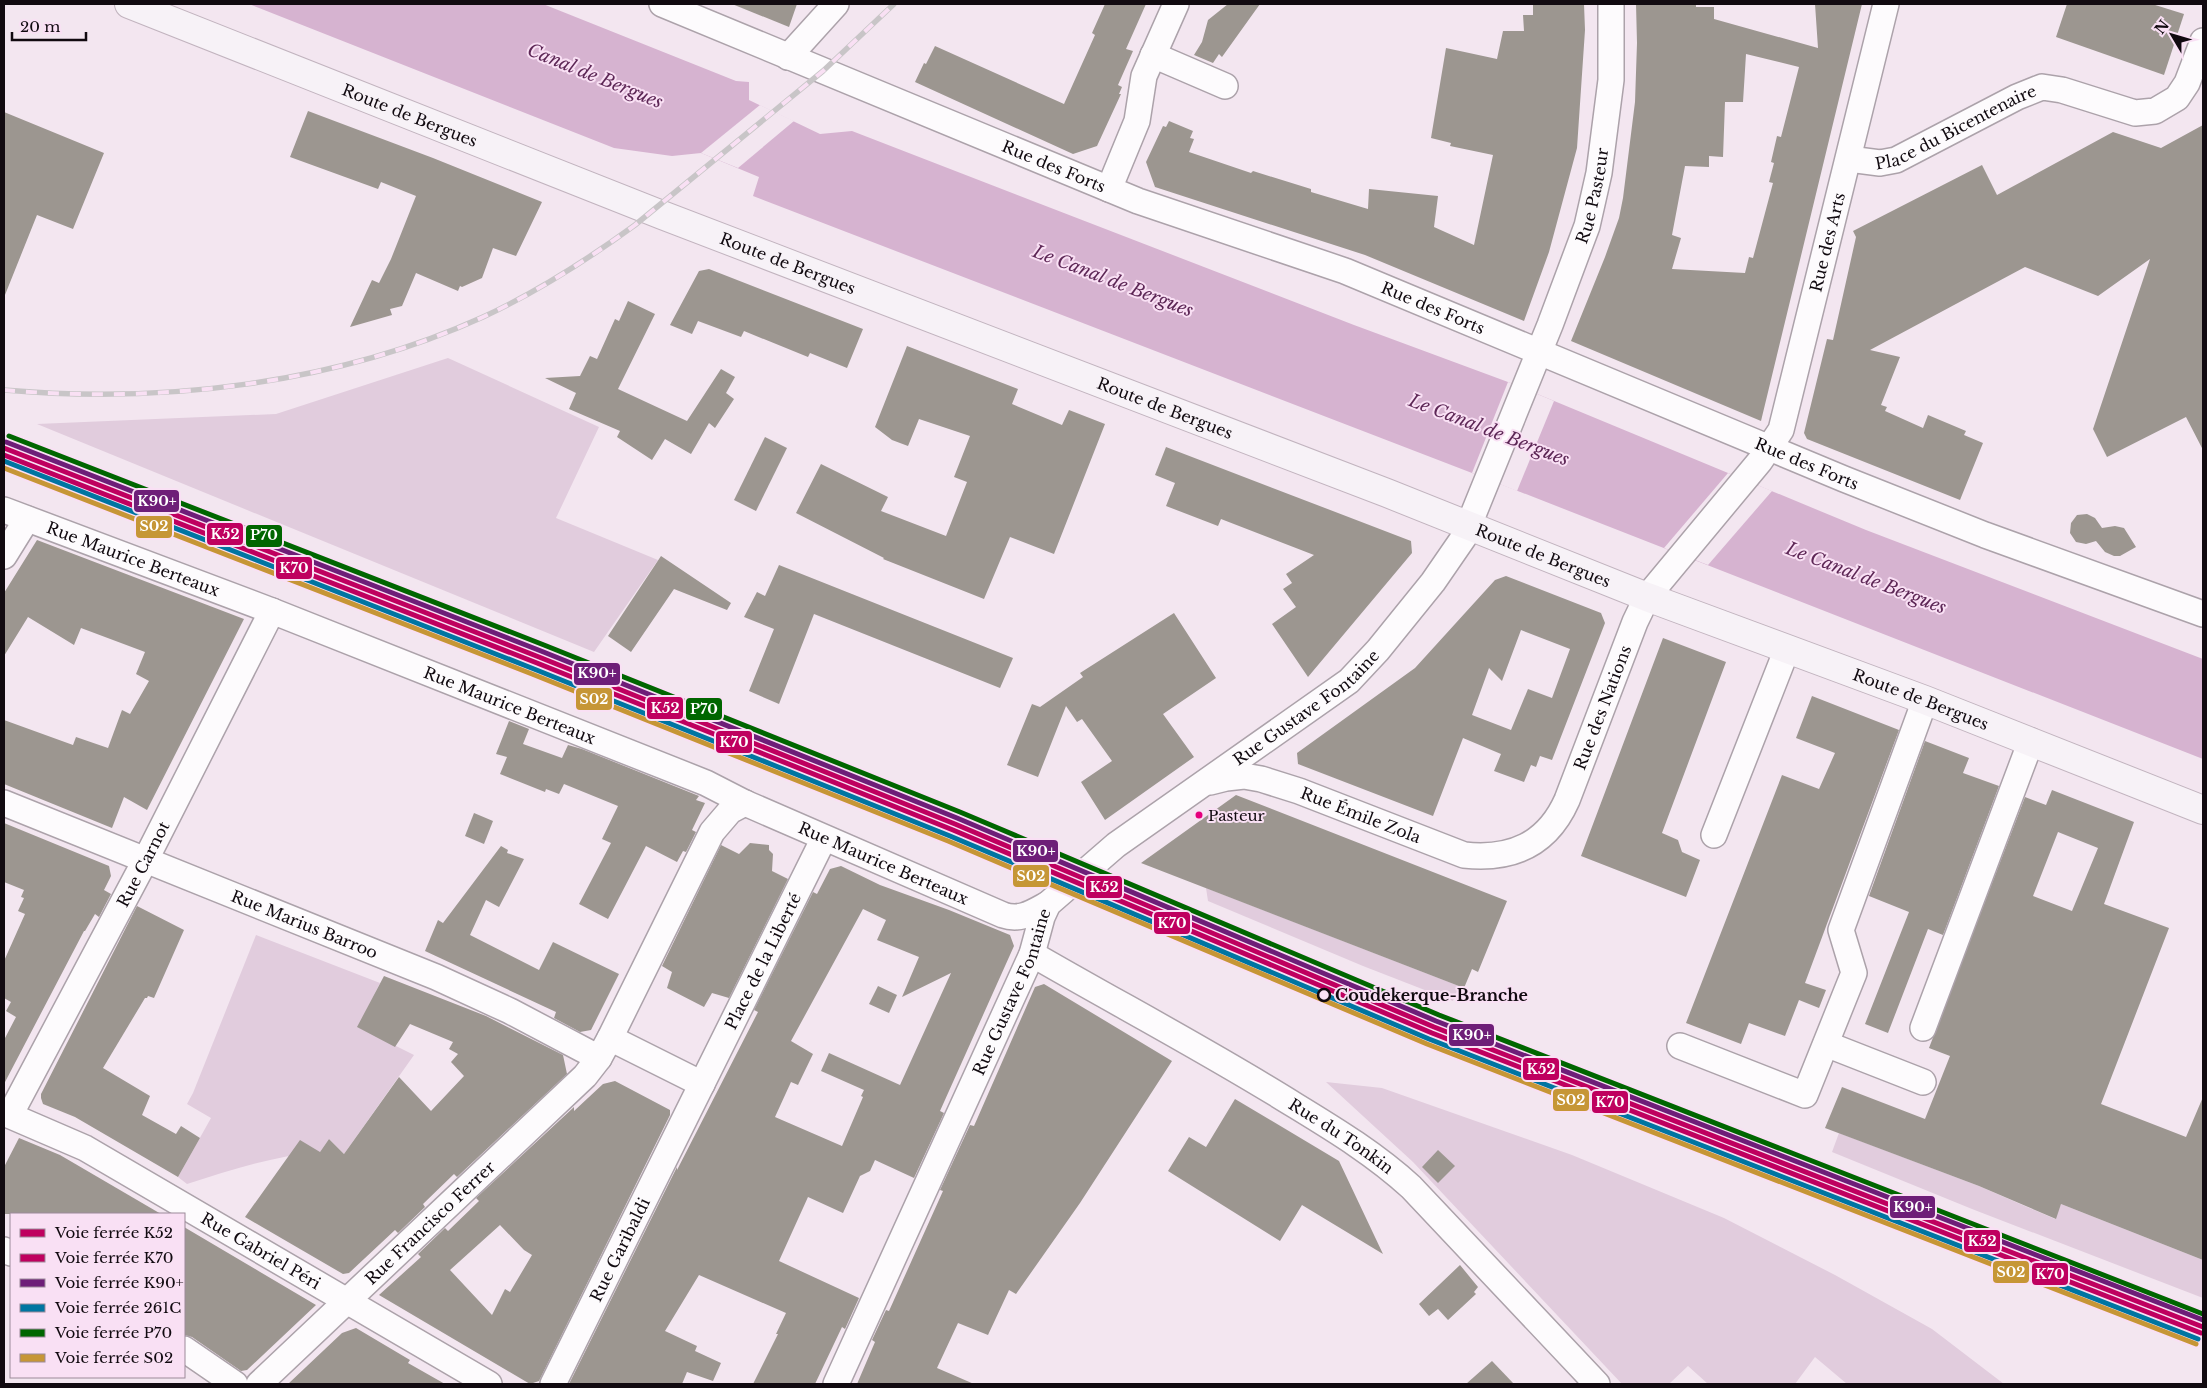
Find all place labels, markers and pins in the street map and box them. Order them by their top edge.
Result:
place label: Pasteur [1208,806,1266,825]
marker: Pasteur [1194,810,1204,820]
place label: Coudekerque-Branche [1335,985,1528,1005]
marker: Coudekerque-Branche [1317,988,1331,1002]

